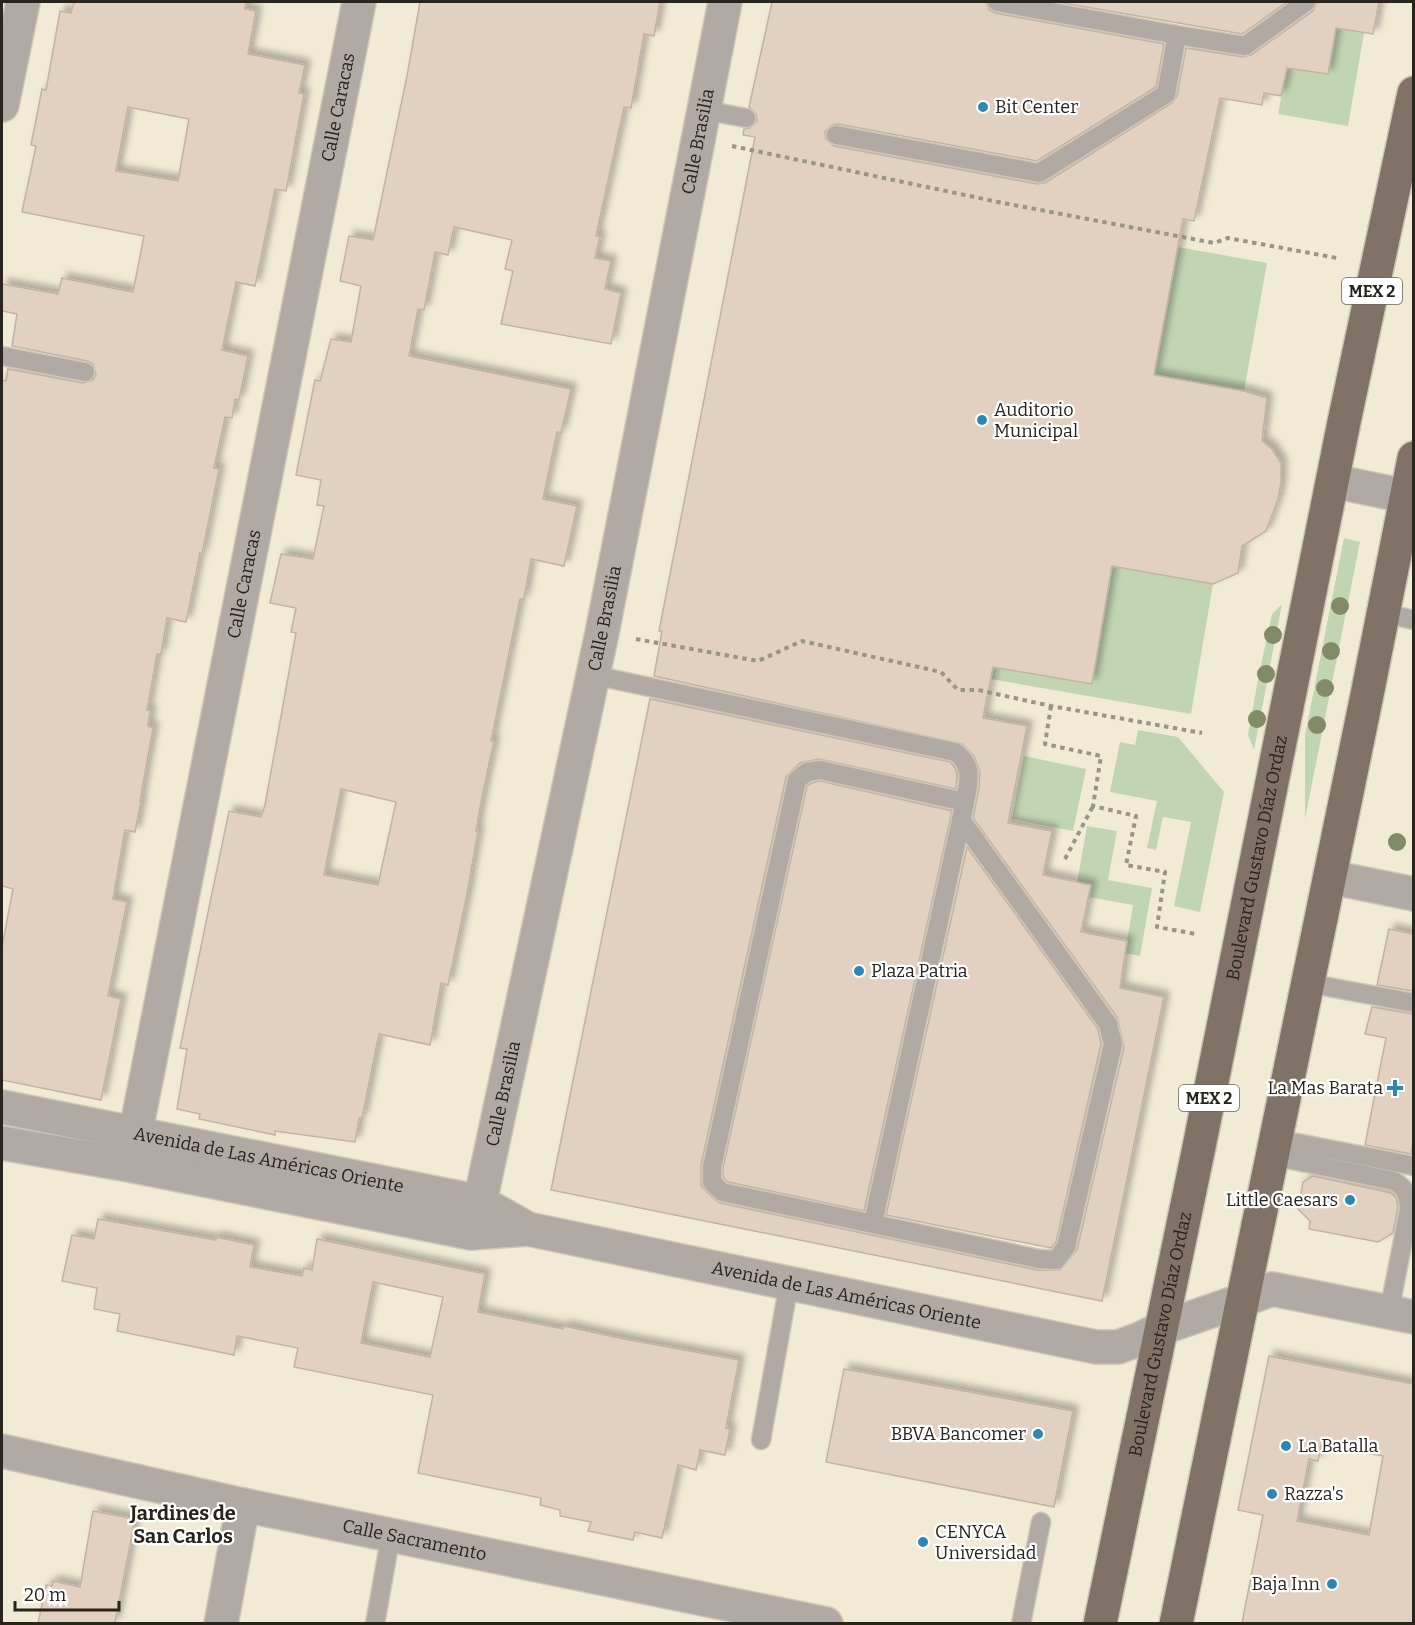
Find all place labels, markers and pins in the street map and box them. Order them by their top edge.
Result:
place label: Bit Center [995,96,1078,118]
marker: Bit Center [976,100,990,114]
place label: Auditorio Municipal [994,399,1078,442]
marker: Auditorio Municipal [975,413,989,427]
place label: Plaza Patria [871,960,968,982]
marker: Plaza Patria [852,964,866,978]
place label: La Mas Barata [1268,1077,1383,1099]
marker: La Mas Barata [1388,1081,1402,1095]
place label: Little Caesars [1226,1189,1338,1211]
marker: Little Caesars [1343,1193,1357,1207]
place label: BBVA Bancomer [891,1423,1026,1445]
marker: BBVA Bancomer [1031,1427,1045,1441]
place label: La Batalla [1298,1435,1379,1457]
marker: La Batalla [1279,1439,1293,1453]
place label: Razza's [1284,1483,1344,1505]
marker: Razza's [1265,1487,1279,1501]
place label: CENYCA Universidad [935,1521,1037,1564]
marker: CENYCA Universidad [916,1535,930,1549]
place label: Baja Inn [1252,1573,1321,1595]
marker: Baja Inn [1325,1577,1339,1591]

